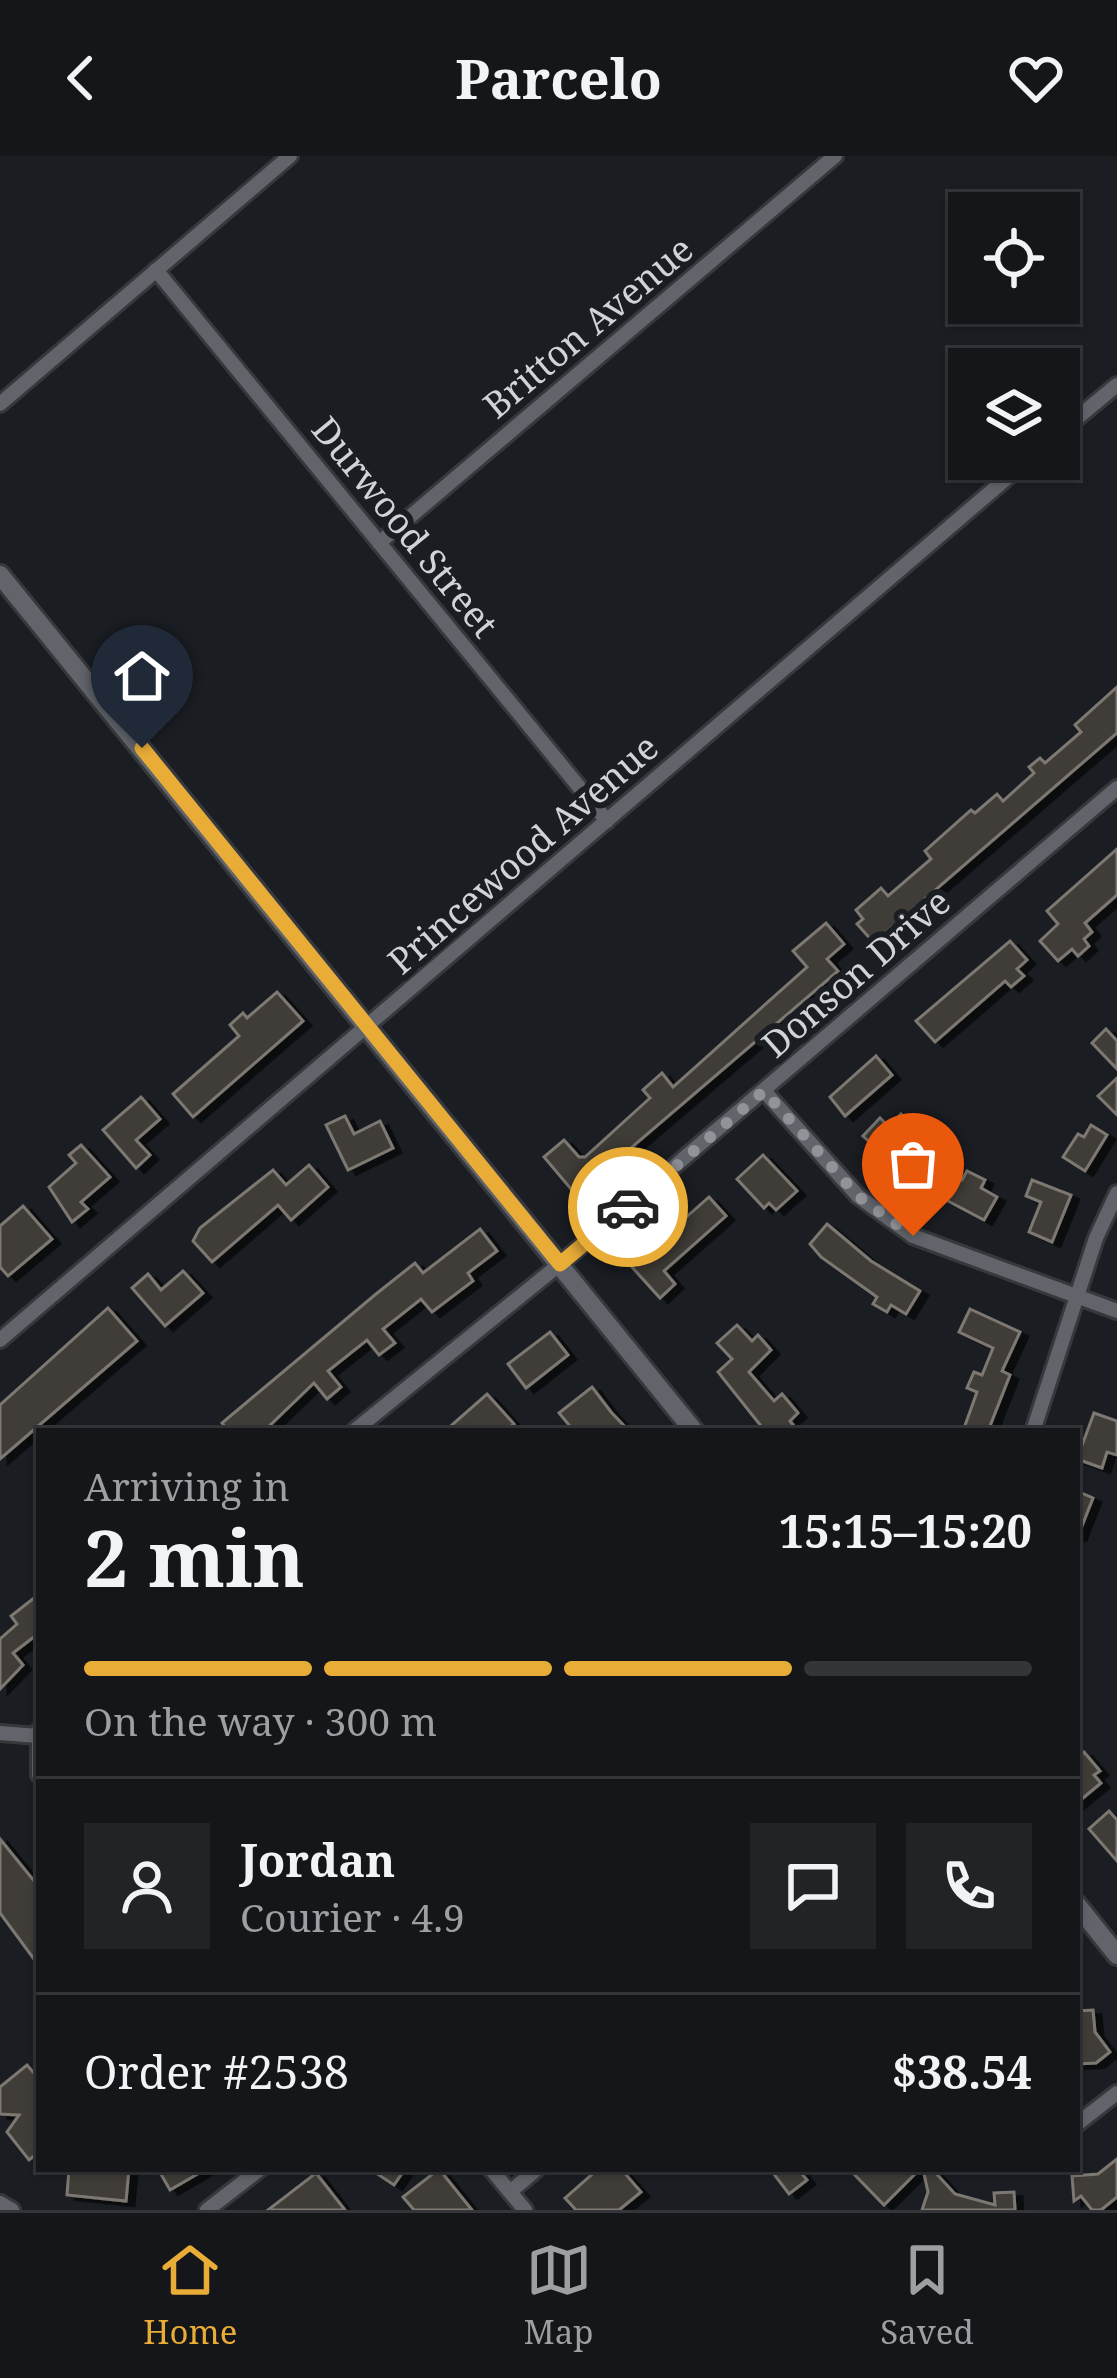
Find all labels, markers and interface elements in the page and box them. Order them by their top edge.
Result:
text: Parcelo [455,41,662,115]
icon: back [48,45,114,111]
icon: heart [1003,45,1069,111]
map controls [948,192,1080,480]
button: locate [948,192,1080,324]
street label: Britton Avenue [473,224,703,429]
button: layers [948,348,1080,480]
street label: Durwood Street [301,406,510,647]
pin [91,625,193,748]
icon: home [109,643,175,709]
street label: Princewood Avenue [377,723,668,985]
street label: Donson Drive [751,877,960,1068]
pin [862,1113,964,1236]
icon: bag [880,1131,946,1197]
courier [568,1147,688,1267]
icon: car [595,1174,661,1240]
text: Arriving in [84,1459,290,1512]
text: 15:15–15:20 [779,1500,1032,1561]
text: 2 min [84,1504,305,1610]
text: On the way · 300 m [84,1694,437,1747]
button: person [84,1823,210,1949]
button: chat [750,1823,876,1949]
button: phone [906,1823,1032,1949]
text: Jordan [240,1829,395,1890]
text: Courier · 4.9 [240,1890,465,1943]
text: Order #2538 [84,2041,349,2102]
text: $38.54 [892,2041,1032,2102]
tab: Home [143,2237,237,2354]
tab: Map [524,2237,594,2354]
tab: Saved [880,2237,974,2354]

